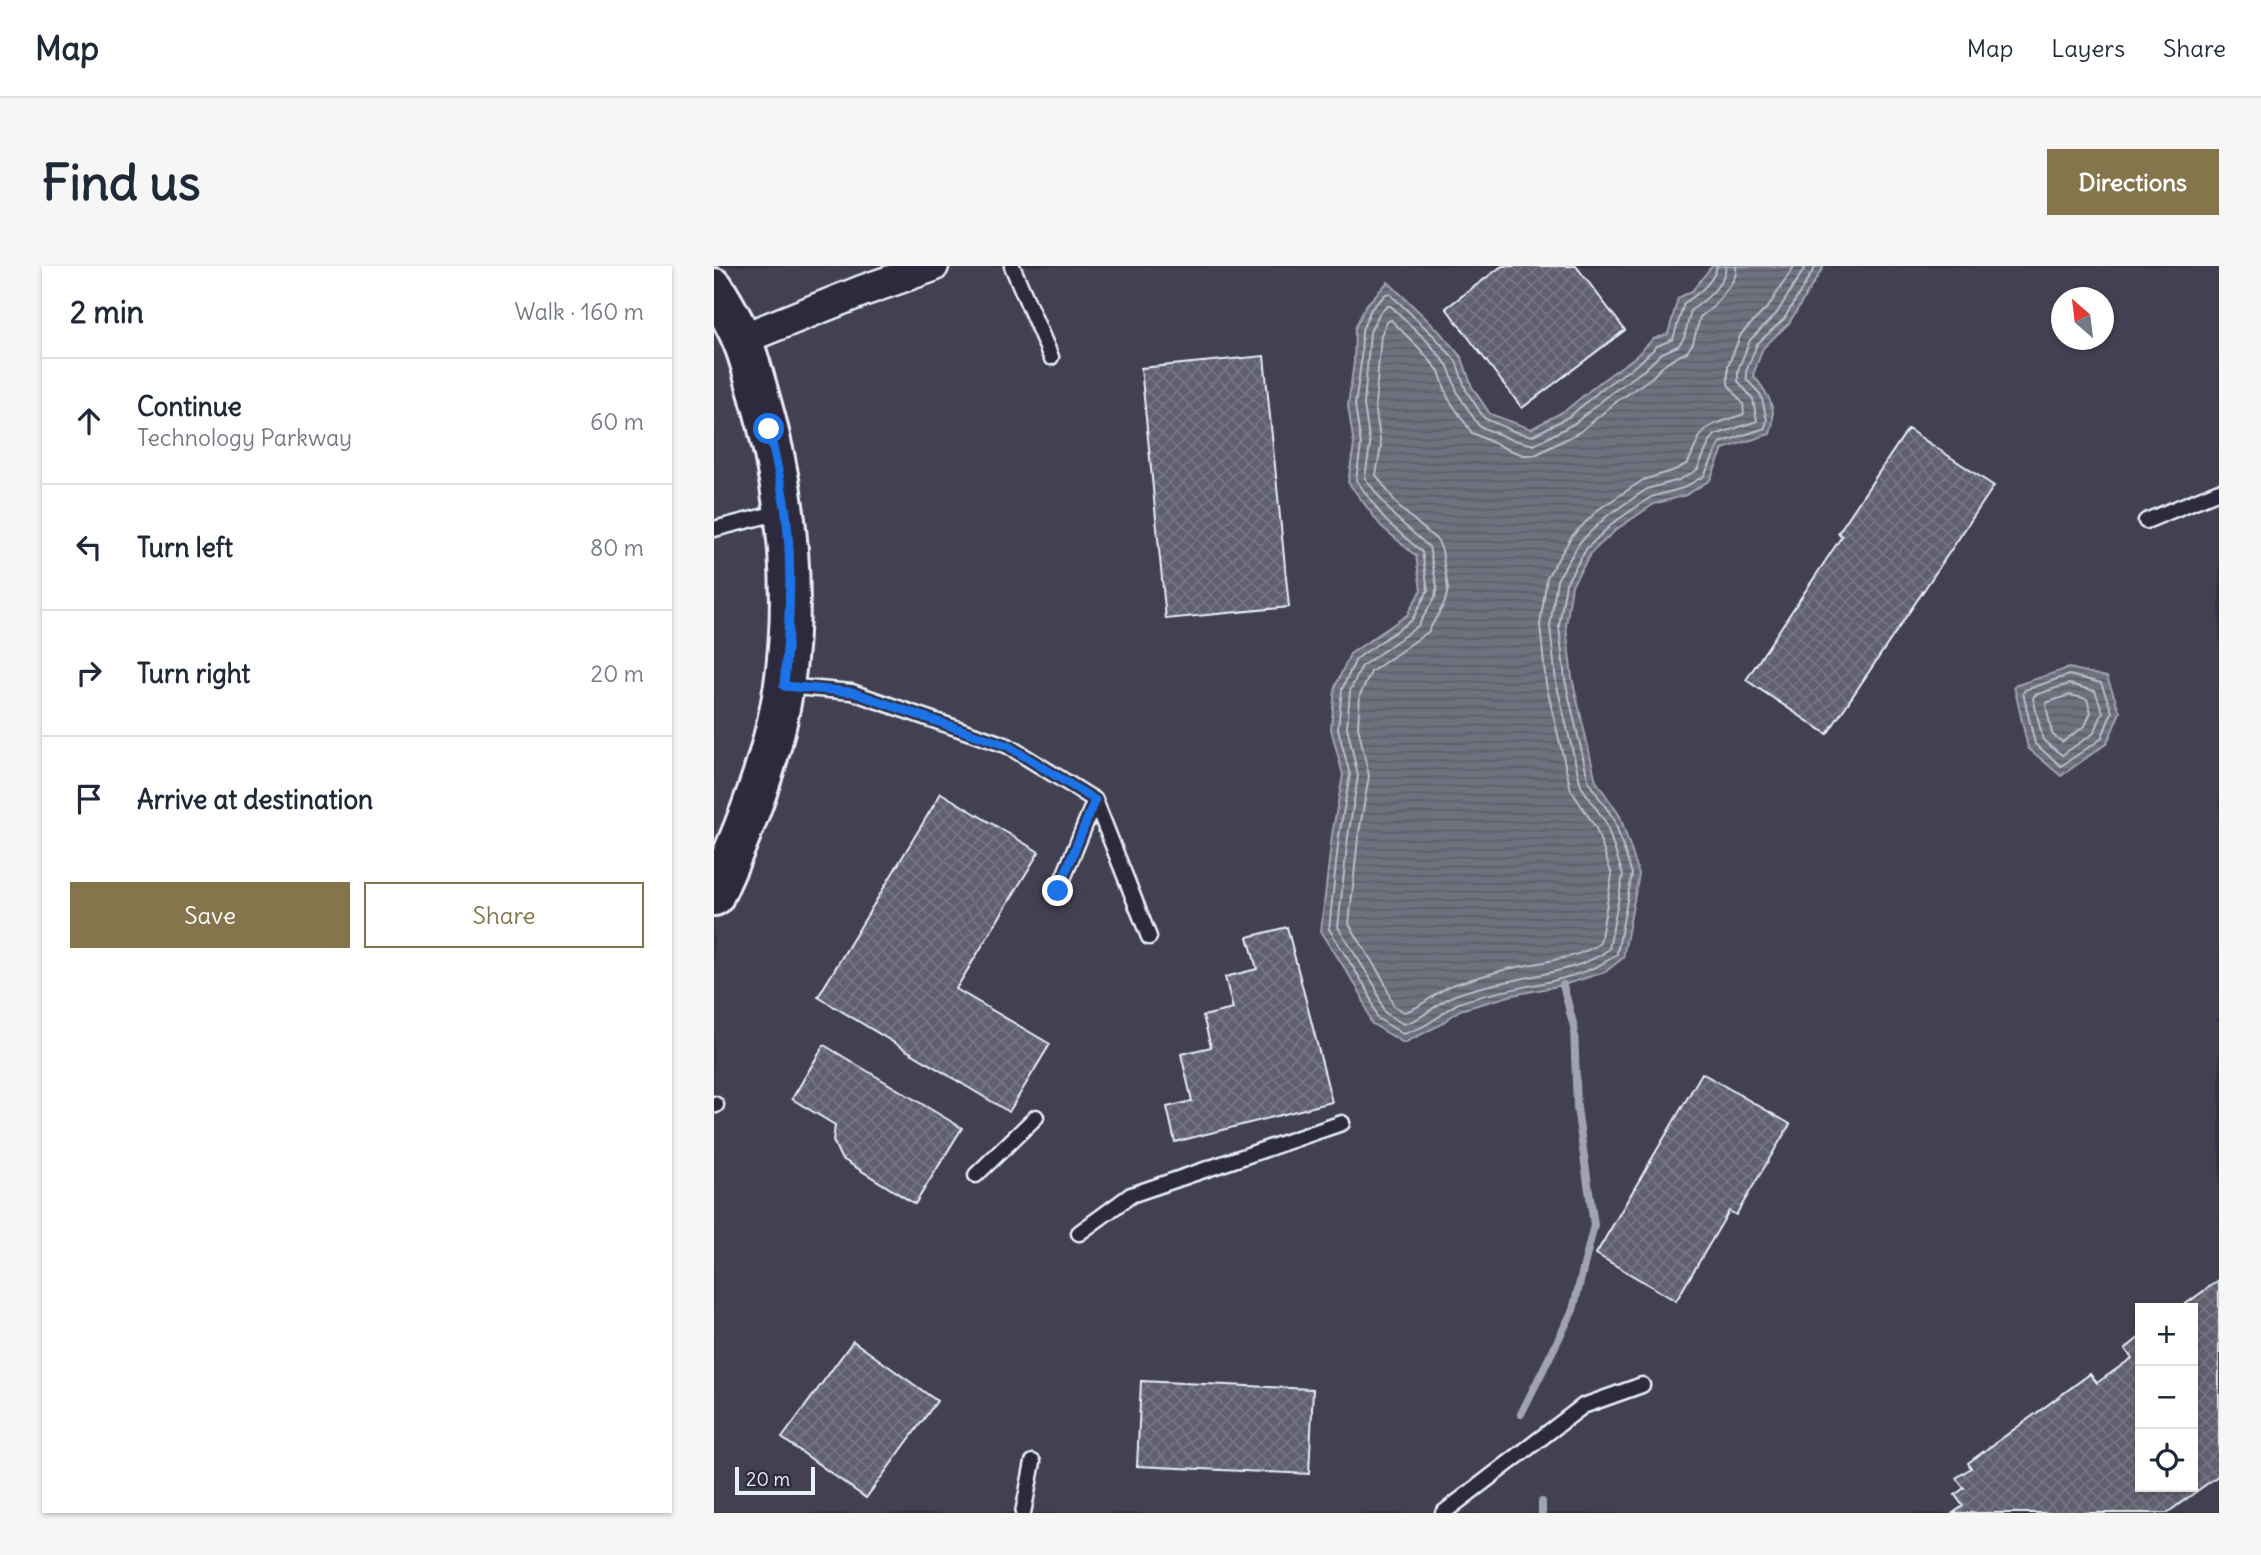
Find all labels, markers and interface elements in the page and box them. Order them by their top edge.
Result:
text: Map [35,27,99,69]
text: Map [1967,33,2013,63]
text: Layers [2051,33,2125,63]
text: Share [2163,33,2226,63]
button: Directions [2047,149,2219,215]
text: Find us [42,152,200,213]
north arrow [2051,287,2114,350]
text: 2 min [70,293,144,331]
text: Walk · 160 m [515,297,644,326]
text: Continue [137,390,242,423]
icon: ahead [70,402,108,440]
text: 60 m [590,407,644,436]
route start [753,413,784,444]
text: Technology Parkway [137,423,352,452]
icon: left [70,528,108,566]
text: Turn left [137,531,233,564]
text: 80 m [590,533,644,562]
icon: right [70,654,108,692]
text: Turn right [137,657,250,690]
text: 20 m [591,659,644,688]
icon: arrive [70,780,108,818]
text: Arrive at destination [137,783,373,816]
route end [1042,875,1073,906]
button: Save [70,882,350,948]
button: Share [364,882,644,948]
map controls [2135,1303,2198,1492]
button: + [2135,1303,2198,1366]
button: − [2135,1366,2198,1429]
button: locate [2135,1429,2198,1492]
scale bar [735,1464,816,1496]
text: 20 m [746,1467,790,1491]

